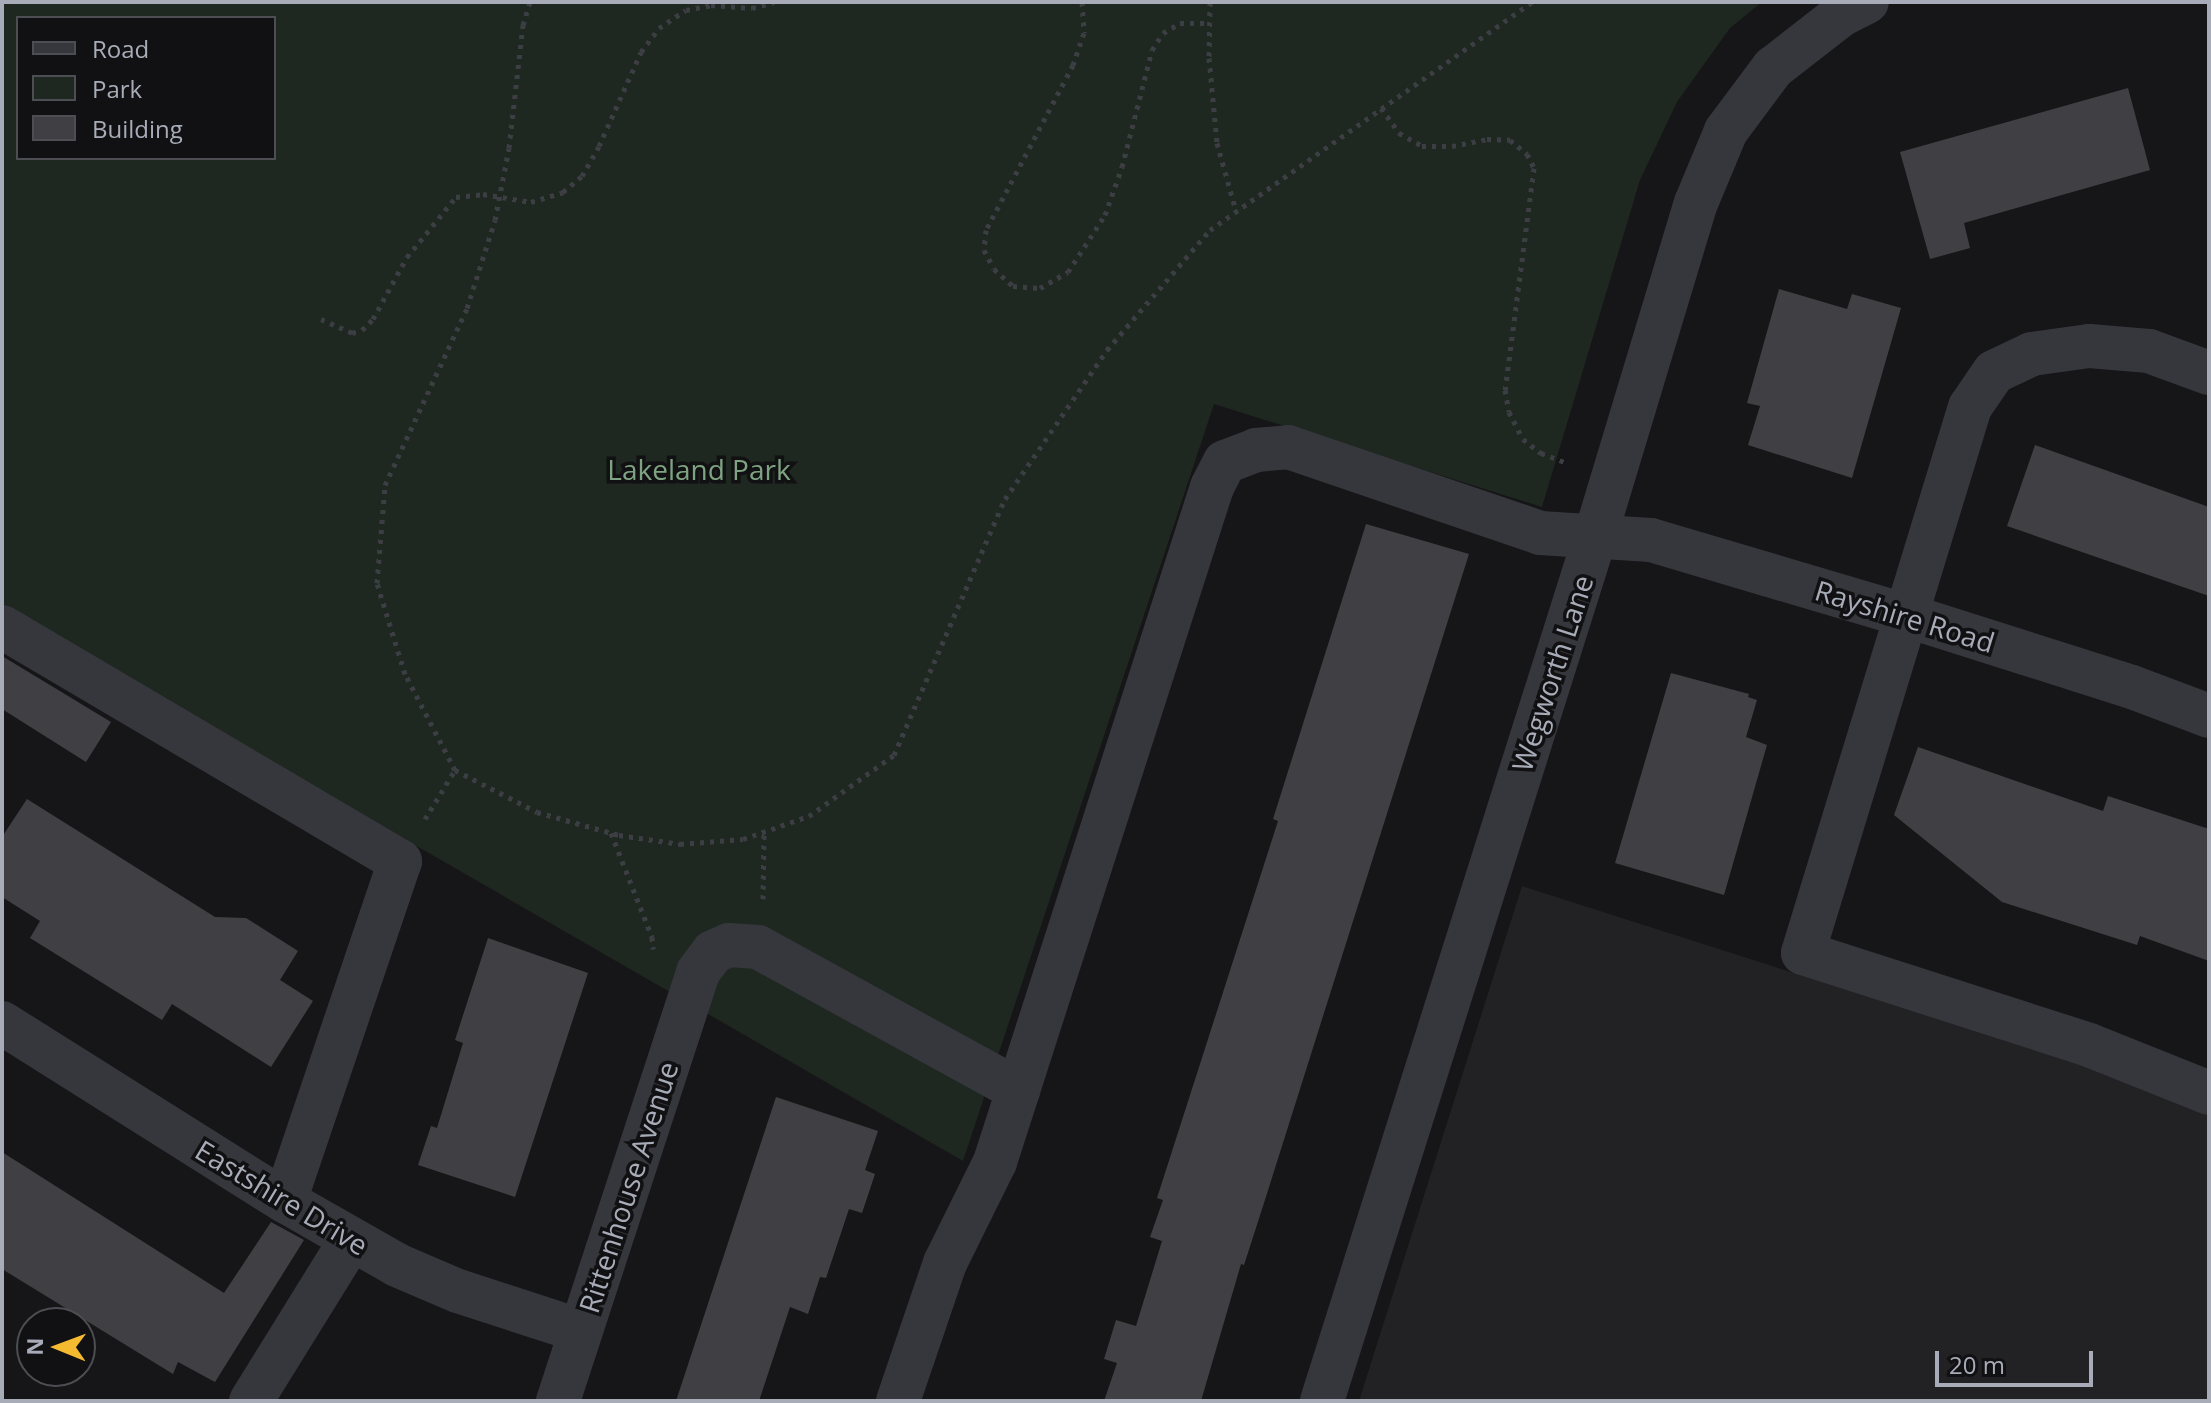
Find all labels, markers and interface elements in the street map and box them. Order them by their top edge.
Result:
legend [16,16,276,160]
text: Road [92,32,149,65]
text: Park [92,72,142,105]
text: Building [92,112,183,145]
park label: Lakeland Park [607,452,791,486]
street label: Wegworth Lane [1504,571,1600,775]
street label: Rayshire Road [1811,573,1999,659]
street label: Rittenhouse Avenue [572,1057,684,1317]
street label: Eastshire Drive [190,1132,374,1262]
north arrow [16,1307,96,1387]
scale bar [1939,1335,2097,1385]
text: N [19,1337,49,1356]
text: 20 m [1949,1348,2005,1381]

